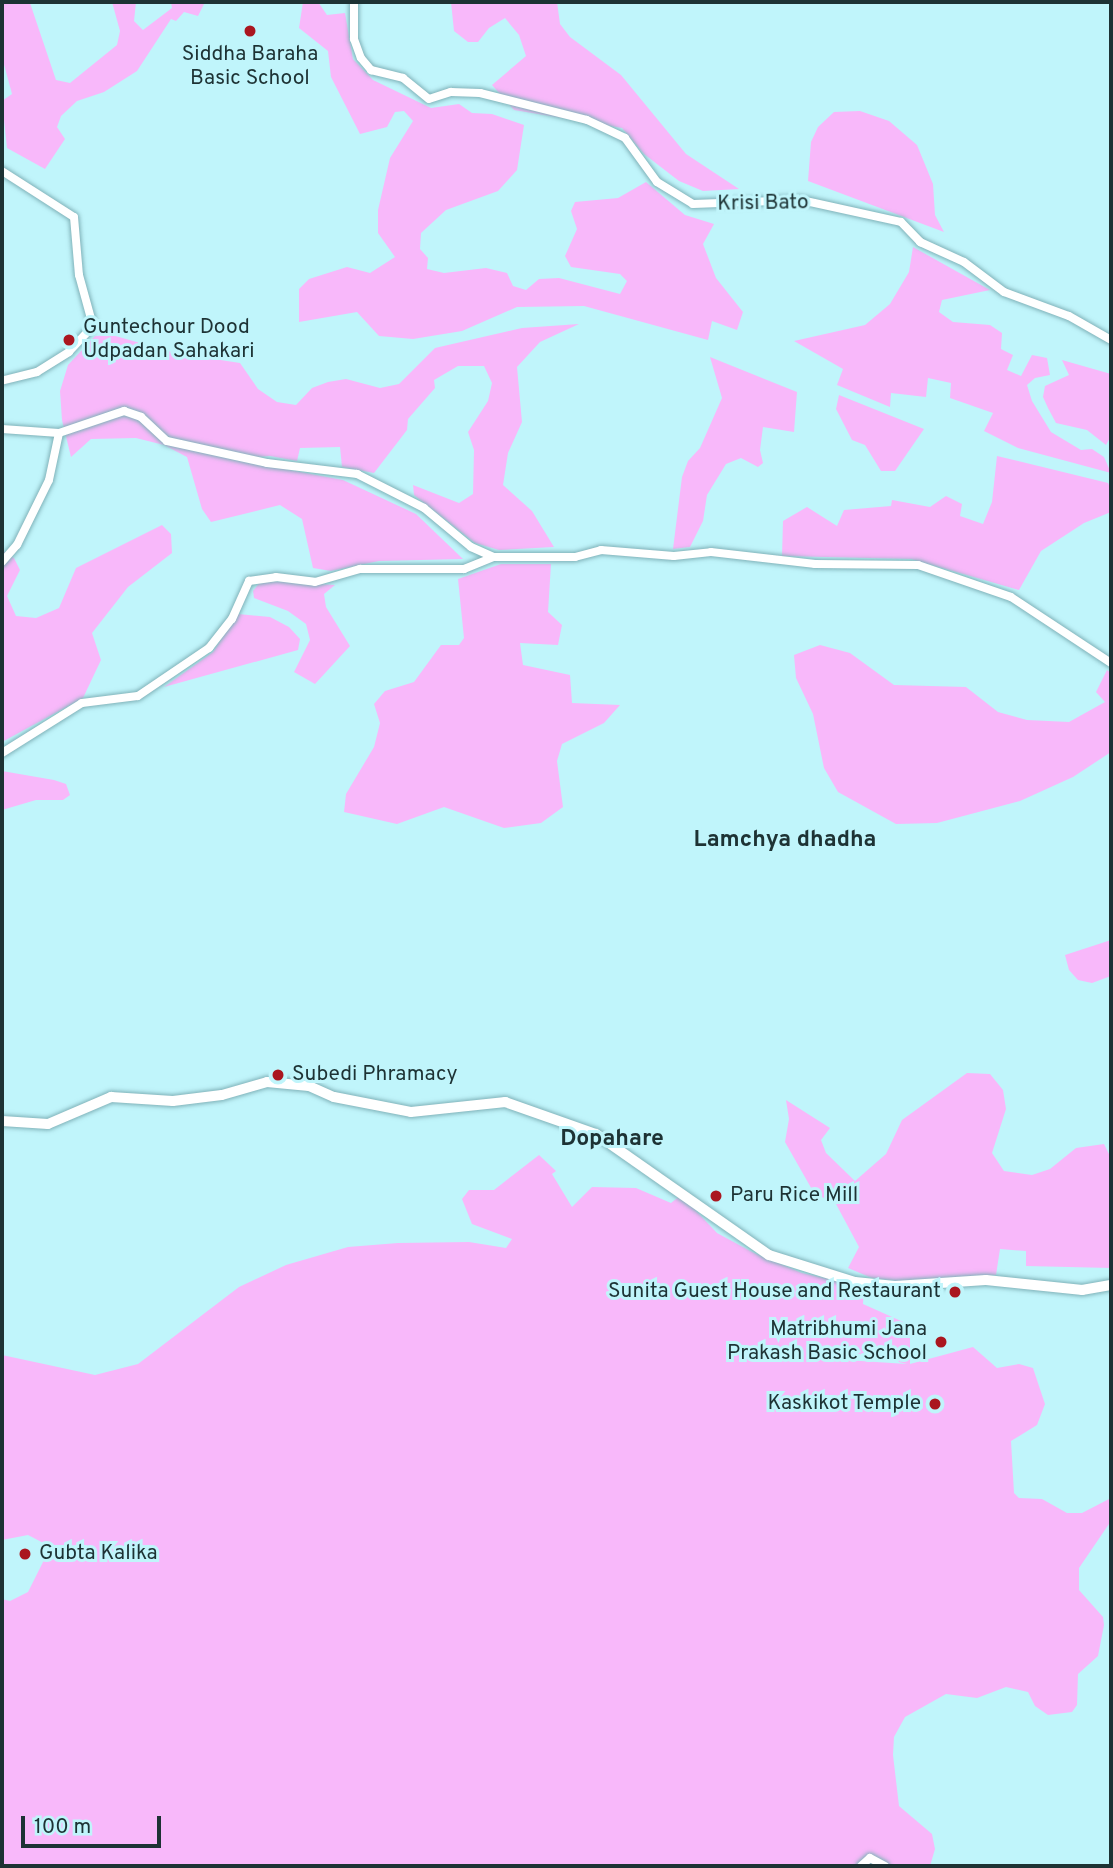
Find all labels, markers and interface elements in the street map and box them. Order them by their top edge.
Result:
marker: Siddha Baraha Basic School [242,23,258,39]
place label: Siddha Baraha Basic School [182,42,318,92]
street label: Krisi Bato [717,191,809,217]
place label: Guntechour Dood Udpadan Sahakari [83,315,255,365]
marker: Guntechour Dood Udpadan Sahakari [61,332,77,348]
district label: Lamchya dhadha [694,827,876,855]
place label: Subedi Phramacy [292,1062,458,1088]
marker: Subedi Phramacy [270,1067,286,1083]
district label: Dopahare [560,1126,664,1154]
place label: Paru Rice Mill [730,1183,858,1209]
marker: Paru Rice Mill [708,1188,724,1204]
place label: Sunita Guest House and Restaurant [608,1279,941,1305]
marker: Sunita Guest House and Restaurant [947,1284,963,1300]
place label: Matribhumi Jana Prakash Basic School [727,1317,927,1367]
marker: Matribhumi Jana Prakash Basic School [933,1334,949,1350]
place label: Kaskikot Temple [767,1391,921,1417]
marker: Kaskikot Temple [927,1396,943,1412]
place label: Gubta Kalika [39,1541,158,1567]
marker: Gubta Kalika [17,1546,33,1562]
scale bar [24,1801,164,1845]
text: 100 m [34,1814,91,1841]

